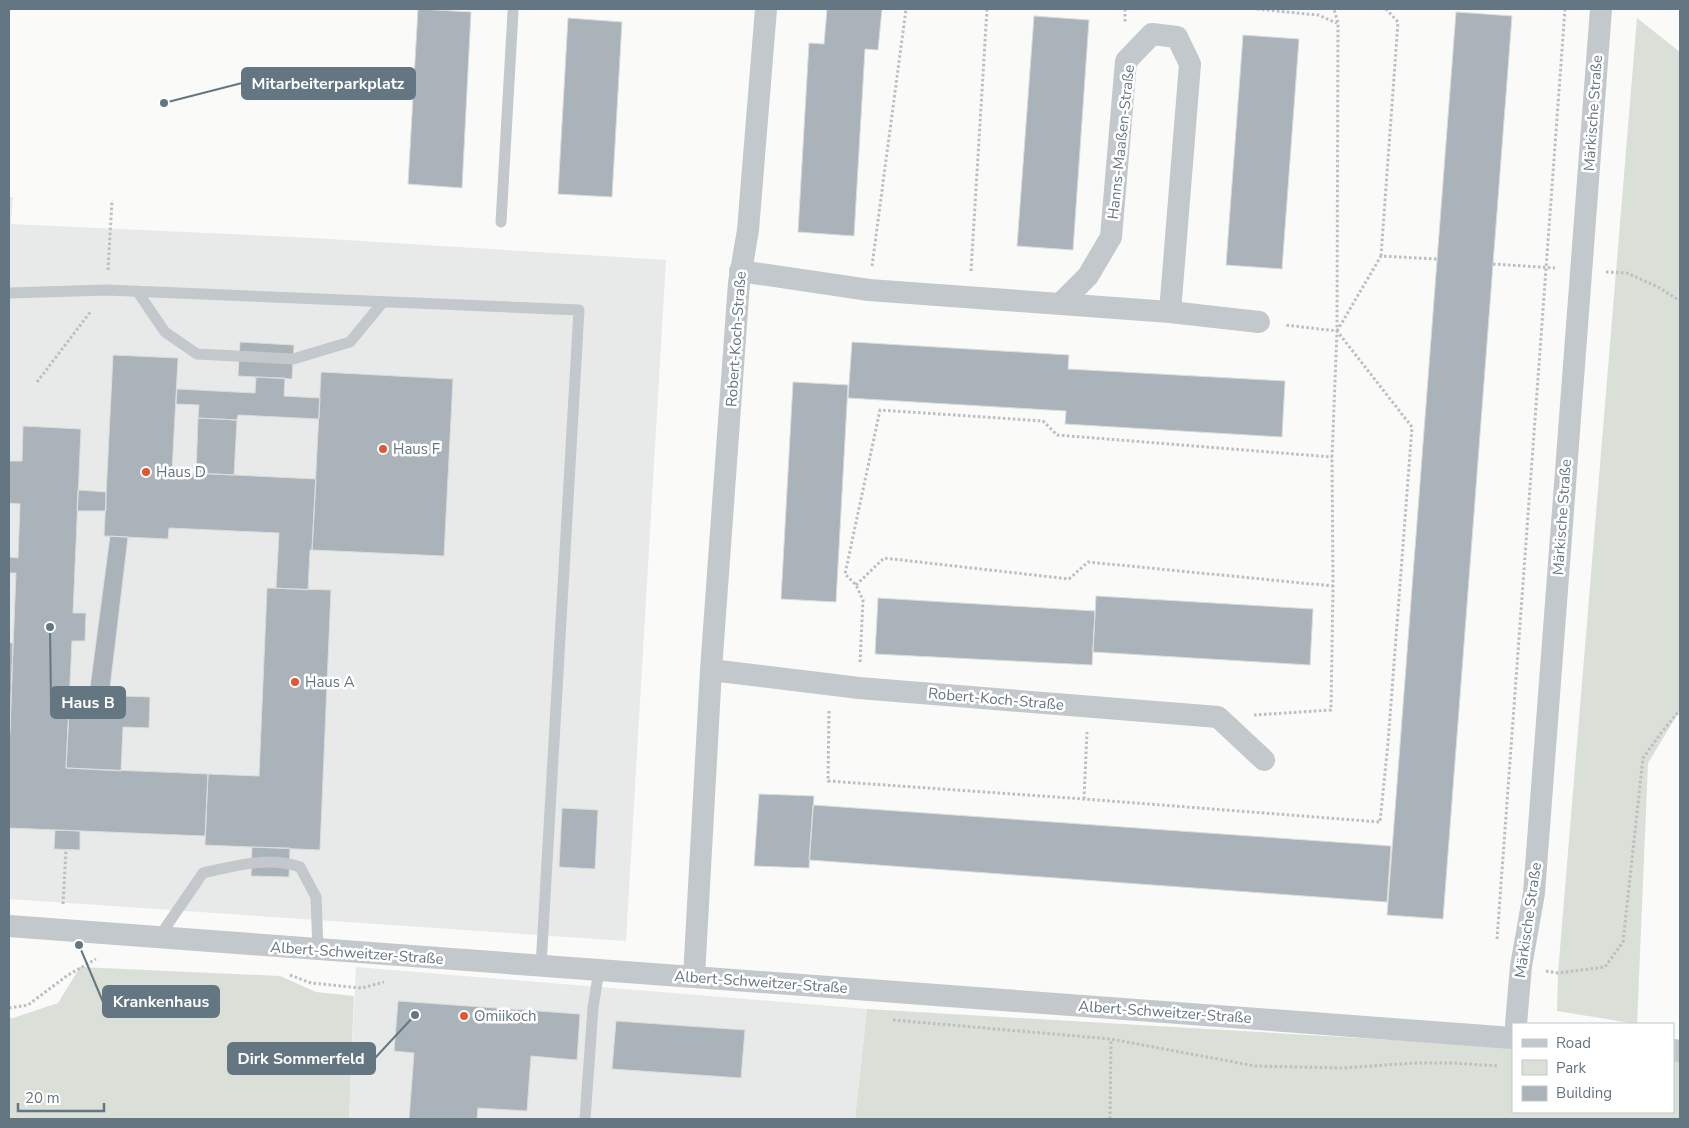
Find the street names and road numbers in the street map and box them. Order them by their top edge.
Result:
street label: Märkische Straße [1579,54,1607,172]
street label: Hanns-Maaßen-Straße [1103,64,1139,220]
street label: Robert-Koch-Straße [721,270,751,408]
street label: Märkische Straße [1548,458,1576,576]
street label: Robert-Koch-Straße [927,683,1065,715]
street label: Märkische Straße [1510,861,1546,979]
street label: Albert-Schweitzer-Straße [270,937,444,969]
street label: Albert-Schweitzer-Straße [674,966,848,998]
street label: Albert-Schweitzer-Straße [1078,996,1252,1028]

